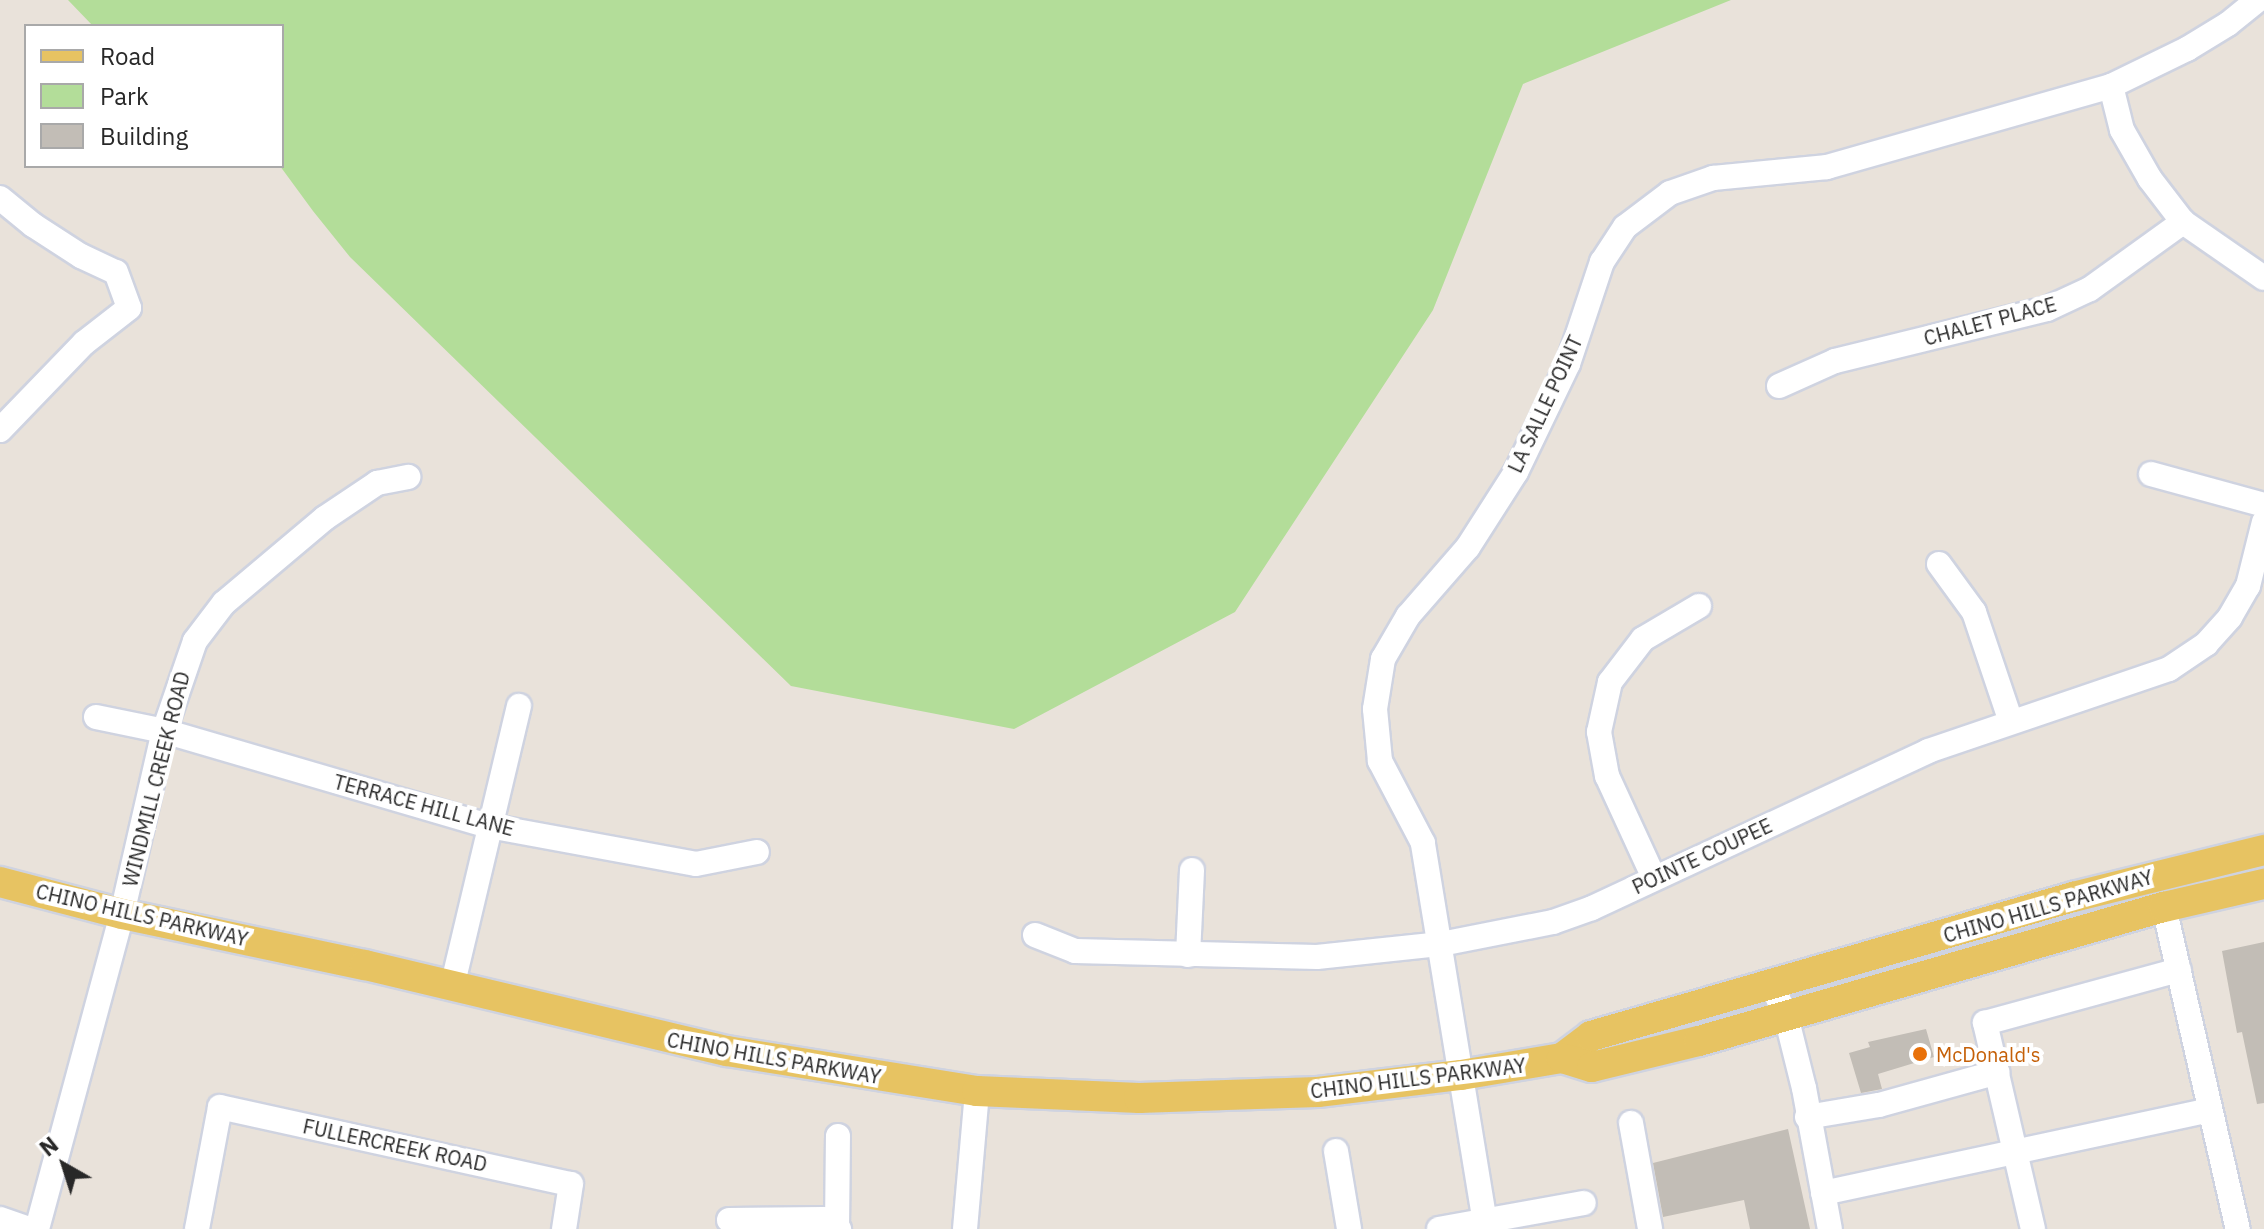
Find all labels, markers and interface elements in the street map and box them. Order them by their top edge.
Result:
legend [24,24,284,168]
text: Road [100,40,155,72]
text: Park [100,80,149,112]
text: Building [100,120,188,152]
street label: CHALET PLACE [1921,292,2059,350]
street label: LA SALLE POINT [1503,332,1587,476]
street label: WINDMILL CREEK ROAD [118,669,194,889]
street label: TERRACE HILL LANE [331,769,517,841]
street label: POINTE COUPEE [1628,813,1776,899]
street label: CHINO HILLS PARKWAY [1941,865,2155,947]
street label: CHINO HILLS PARKWAY [34,879,250,951]
street label: CHINO HILLS PARKWAY [665,1027,883,1089]
place label: McDonald's [1936,1042,2041,1066]
marker: McDonald's [1911,1045,1929,1063]
street label: CHINO HILLS PARKWAY [1309,1053,1527,1103]
street label: FULLERCREEK ROAD [301,1114,489,1176]
north arrow [24,1125,104,1205]
text: N [33,1130,64,1162]

